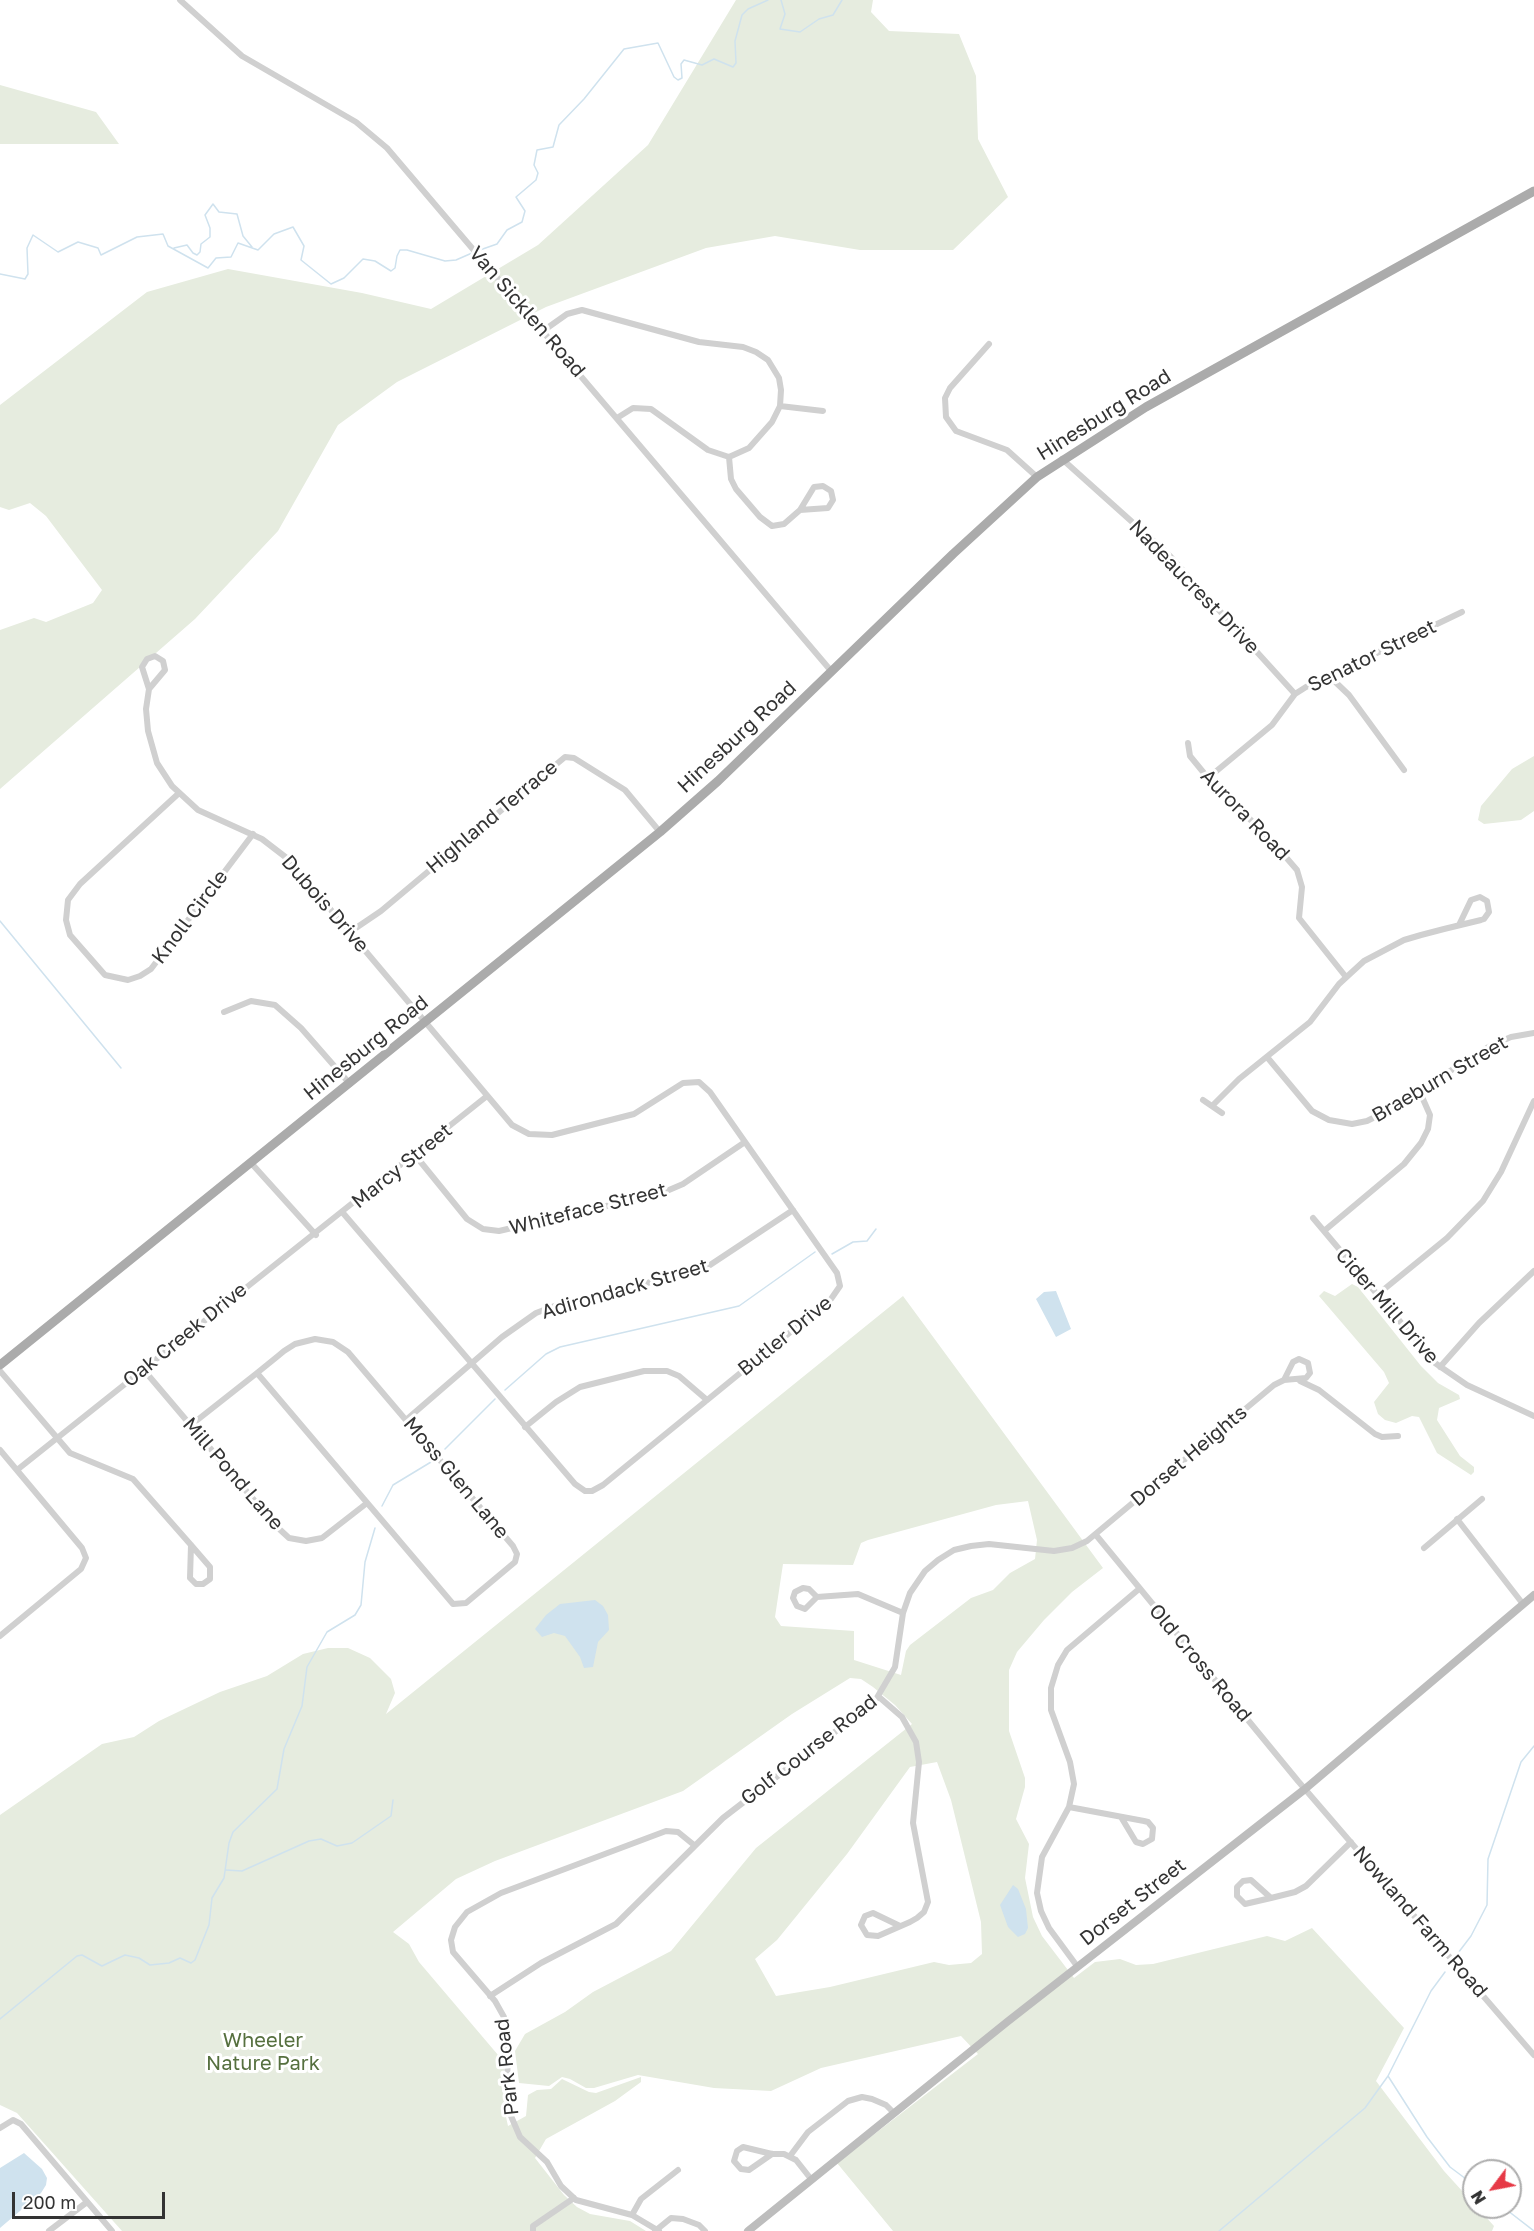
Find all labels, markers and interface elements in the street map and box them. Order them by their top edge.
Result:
street label: Van Sicklen Road [464,242,590,382]
street label: Hinesburg Road [1033,364,1175,466]
street label: Nadeaucrest Drive [1124,515,1264,659]
street label: Senator Street [1304,615,1440,697]
street label: Hinesburg Road [673,676,801,798]
street label: Highland Terrace [422,755,562,879]
street label: Aurora Road [1196,764,1294,866]
street label: Dubois Drive [276,850,374,958]
street label: Knoll Circle [147,865,233,969]
street label: Hinesburg Road [299,990,433,1106]
street label: Braeburn Street [1368,1030,1512,1128]
street label: Marcy Street [347,1118,457,1214]
street label: Whiteface Street [507,1178,669,1240]
street label: Cider Mill Drive [1330,1243,1444,1369]
street label: Adirondack Street [539,1254,711,1324]
street label: Oak Creek Drive [118,1278,252,1392]
street label: Butler Drive [733,1291,837,1381]
street label: Dorset Heights [1126,1400,1252,1512]
street label: Moss Glen Lane [398,1412,514,1544]
street label: Mill Pond Lane [177,1413,289,1535]
street label: Old Cross Road [1144,1599,1256,1727]
street label: Golf Course Road [736,1689,882,1811]
street label: Nowland Farm Road [1348,1841,1492,2003]
street label: Dorset Street [1075,1853,1191,1951]
street label: Park Road [490,2017,524,2117]
park label: Wheeler Nature Park [206,2029,320,2076]
north arrow [1462,2159,1522,2219]
scale bar [15,2180,168,2218]
text: N [1467,2187,1490,2208]
text: 200 m [23,2191,76,2213]

